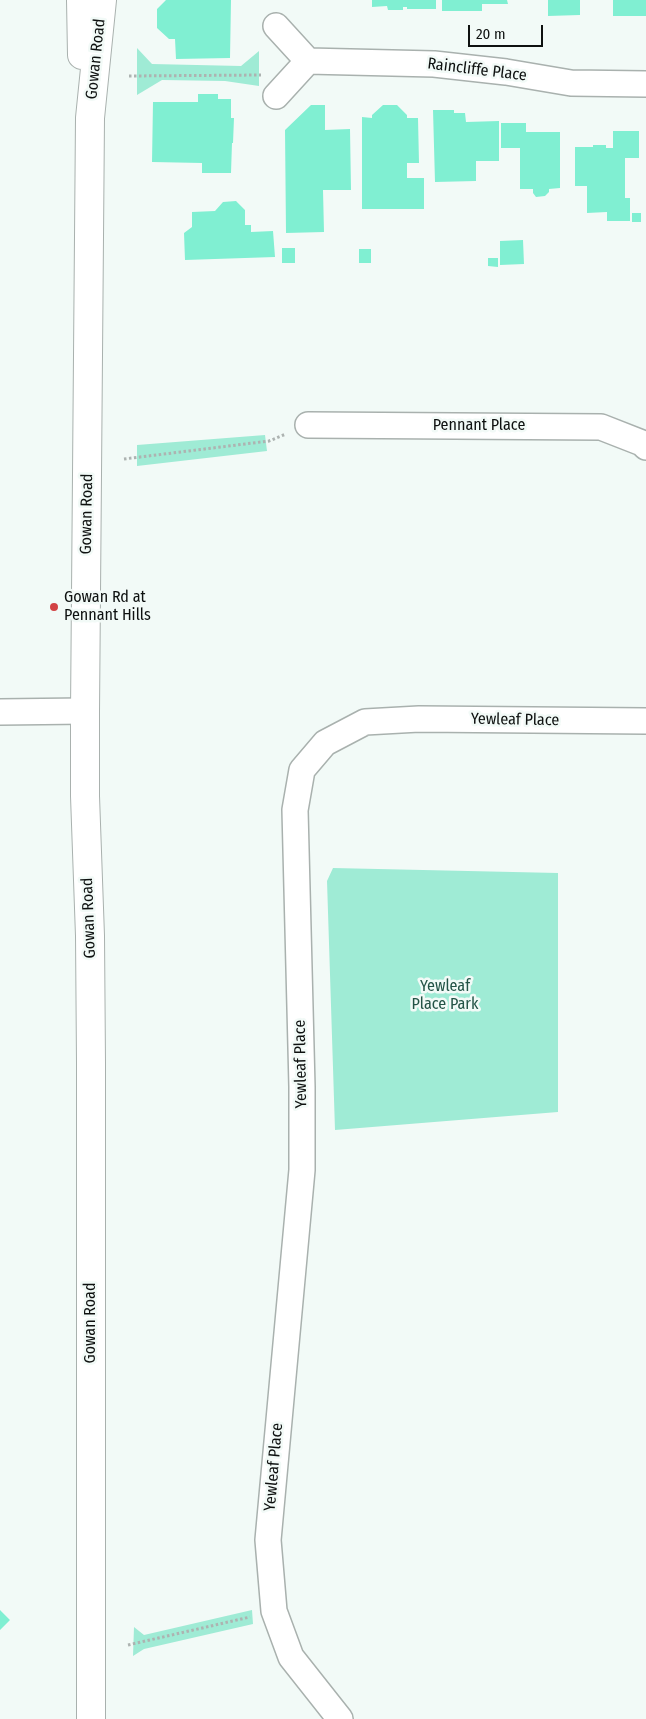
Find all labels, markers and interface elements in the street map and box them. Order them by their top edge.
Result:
scale bar [471,15,546,47]
street label: Gowan Road [82,18,110,100]
text: 20 m [476,25,506,43]
street label: Raincliffe Place [426,54,528,86]
street label: Pennant Place [433,416,525,436]
street label: Gowan Road [77,473,97,555]
place label: Gowan Rd at Pennant Hills [64,588,151,626]
marker: Gowan Rd at Pennant Hills [48,601,60,613]
street label: Yewleaf Place [471,710,559,730]
street label: Gowan Road [78,877,100,959]
park label: Yewleaf Place Park [412,977,478,1015]
street label: Yewleaf Place [291,1020,311,1108]
street label: Gowan Road [81,1282,101,1364]
street label: Yewleaf Place [261,1422,287,1512]

